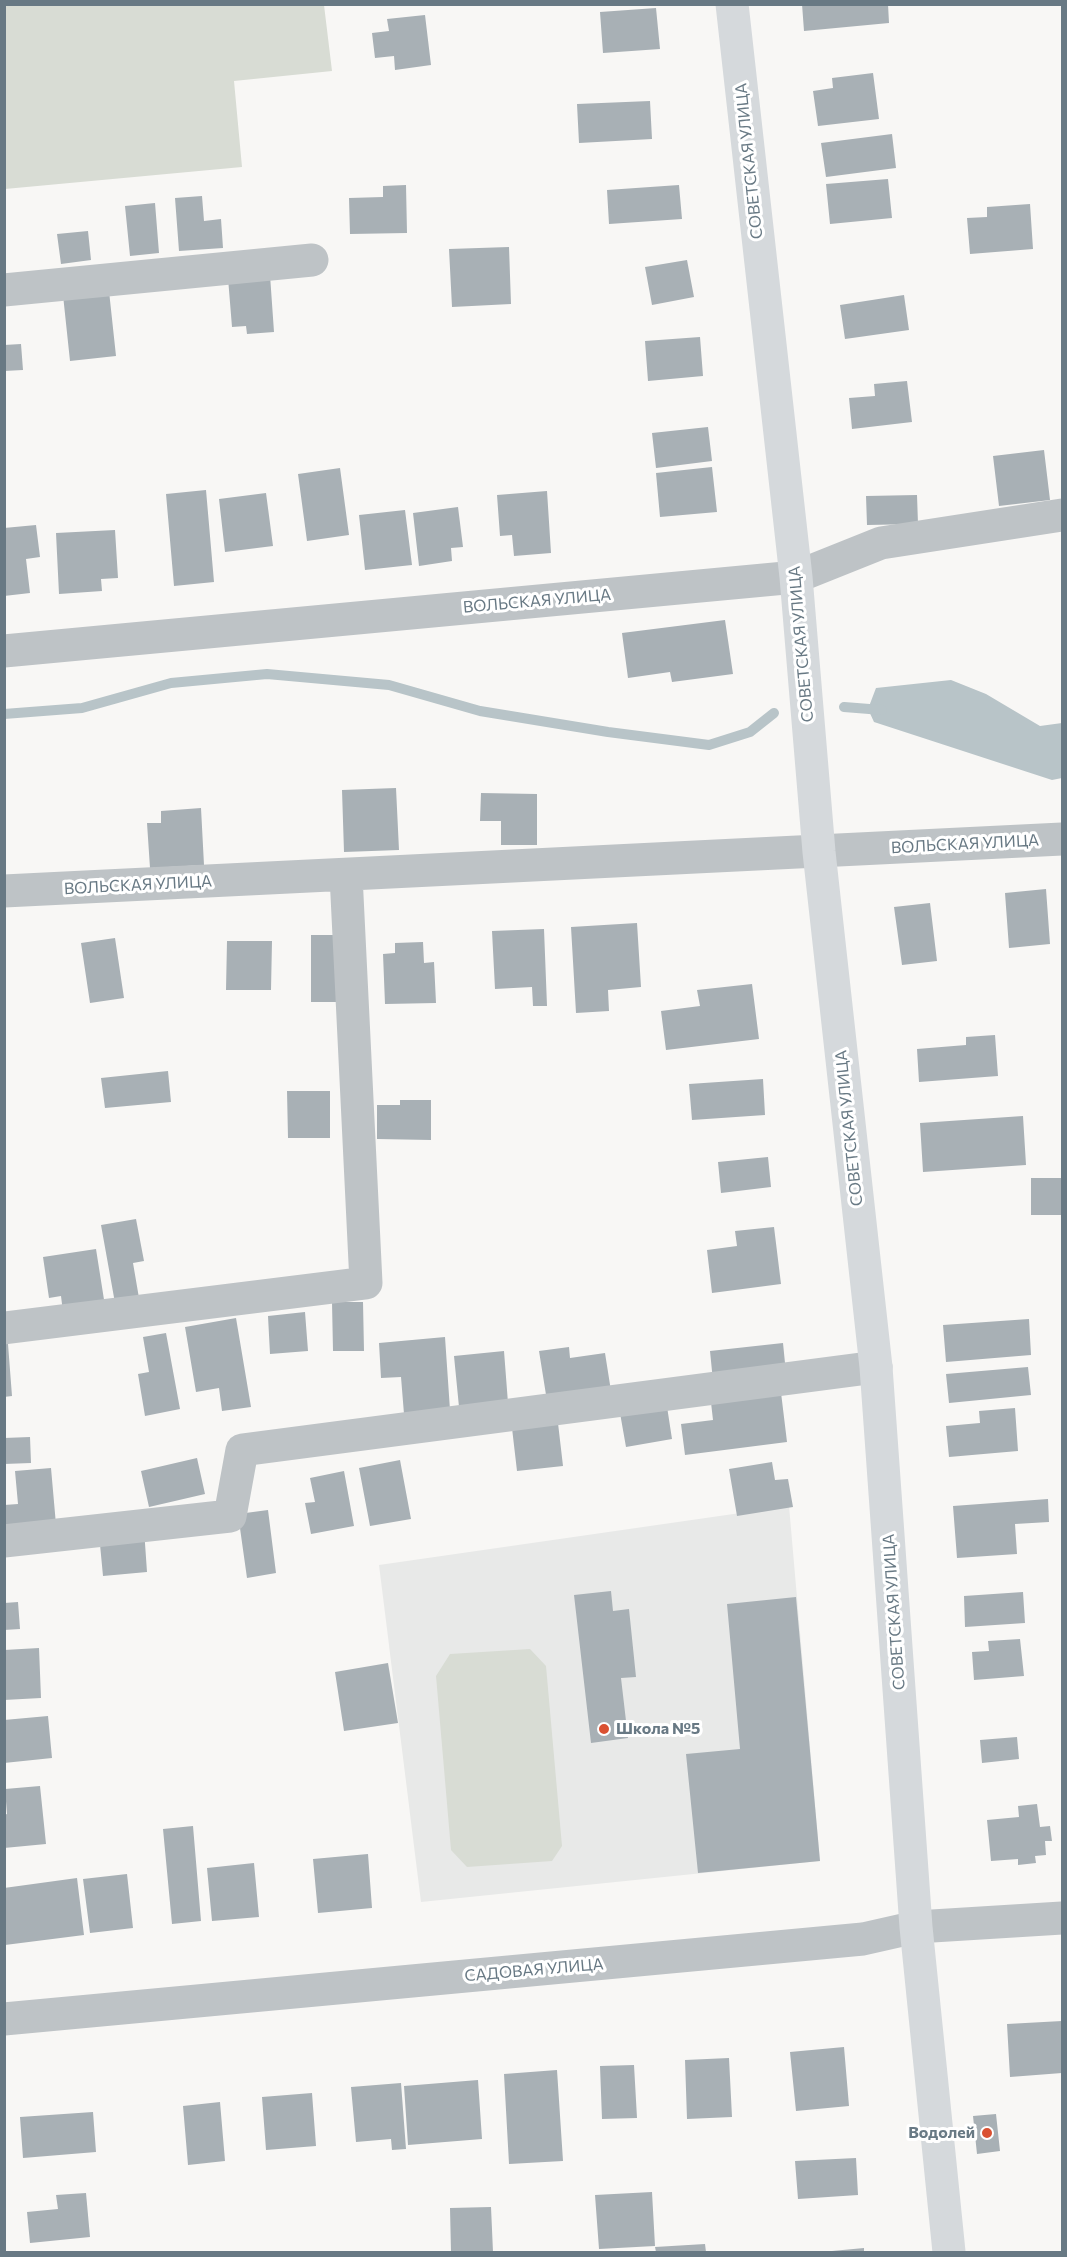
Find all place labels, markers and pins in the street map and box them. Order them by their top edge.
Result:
place label: Школа №5 [616,1719,700,1739]
marker: Школа №5 [597,1722,611,1736]
place label: Водолей [908,2123,975,2143]
marker: Водолей [980,2126,994,2140]

